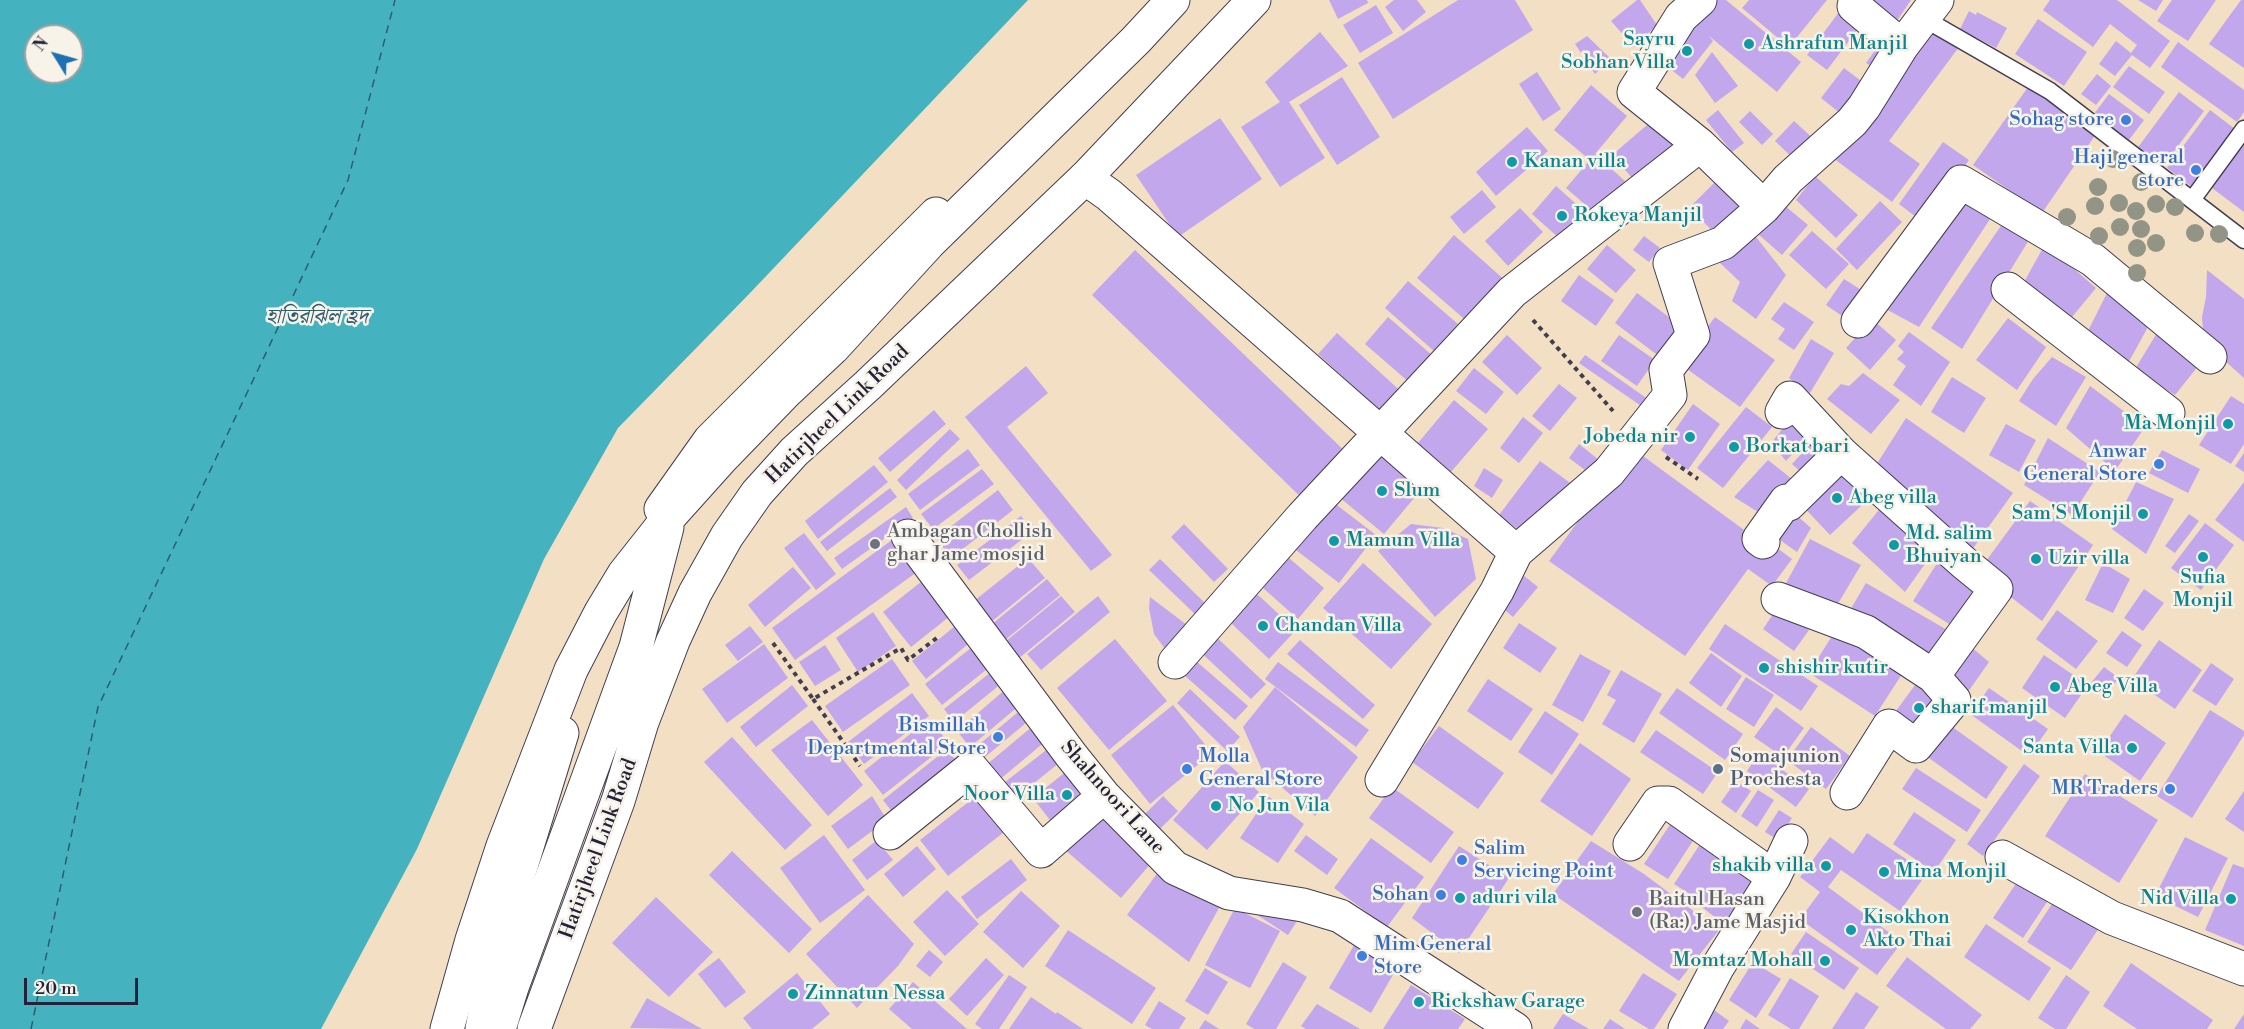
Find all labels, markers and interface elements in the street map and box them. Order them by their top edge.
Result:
north arrow [24,24,84,84]
place label: Sayru Sobhan Villa [1561,28,1675,75]
place label: Ashrafun Manjil [1761,32,1908,56]
text: N [29,33,53,55]
marker: Ashrafun Manjil [1742,37,1756,51]
marker: Sayru Sobhan Villa [1680,44,1694,58]
place label: Sohag store [2009,108,2114,132]
marker: Sohag store [2119,113,2133,127]
place label: Haji general store [2074,146,2184,193]
place label: Kanan villa [1524,150,1626,174]
marker: Kanan villa [1505,155,1519,169]
marker: Haji general store [2189,163,2203,177]
place label: Rokeya Manjil [1574,204,1702,228]
marker: Rokeya Manjil [1555,209,1569,223]
water label: হাতিরঝিল হ্রদ [266,305,368,331]
street label: Hatirjheel Link Road [761,340,915,490]
place label: Ma Monjil [2124,412,2216,436]
marker: Ma Monjil [2221,417,2235,431]
place label: Jobeda nir [1584,425,1678,449]
marker: Jobeda nir [1683,430,1697,444]
place label: Borkat bari [1746,435,1849,459]
marker: Borkat bari [1727,440,1741,454]
place label: Anwar General Store [2023,440,2147,487]
marker: Anwar General Store [2152,457,2166,471]
place label: Slum [1394,479,1440,503]
marker: Slum [1375,484,1389,498]
place label: Abeg villa [1849,486,1937,510]
marker: Abeg villa [1830,491,1844,505]
place label: Sam'S Monjil [2012,502,2131,526]
marker: Sam'S Monjil [2136,507,2150,521]
place label: Ambagan Chollish ghar Jame mosjid [887,520,1052,567]
place label: Md. salim Bhuiyan [1906,522,1993,569]
place label: Mamun Villa [1346,529,1460,553]
marker: Mamun Villa [1327,534,1341,548]
marker: Ambagan Chollish ghar Jame mosjid [868,537,882,551]
marker: Md. salim Bhuiyan [1887,538,1901,552]
place label: Uzir villa [2048,547,2130,571]
marker: Sufia Monjil [2196,550,2210,564]
marker: Uzir villa [2029,552,2043,566]
place label: Sufia Monjil [2173,566,2233,613]
place label: Chandan Villa [1275,614,1402,638]
marker: Chandan Villa [1256,619,1270,633]
place label: shishir kutir [1776,656,1888,680]
marker: shishir kutir [1757,661,1771,675]
place label: Abeg Villa [2067,675,2158,699]
marker: Abeg Villa [2048,680,2062,694]
place label: sharif manjil [1931,696,2047,720]
marker: sharif manjil [1912,701,1926,715]
place label: Bismillah Departmental Store [807,714,986,761]
marker: Bismillah Departmental Store [991,730,1005,744]
street label: Shahnoori Lane [1055,736,1169,860]
place label: Santa Villa [2023,736,2120,760]
marker: Santa Villa [2125,741,2139,755]
place label: Molla General Store [1199,745,1323,792]
place label: Somajunion Prochesta [1730,745,1840,792]
street label: Hatirjheel Link Road [555,755,643,943]
marker: Molla General Store [1180,762,1194,776]
marker: Somajunion Prochesta [1711,762,1725,776]
place label: MR Traders [2052,777,2158,801]
marker: MR Traders [2163,782,2177,796]
place label: Noor Villa [963,783,1055,807]
marker: Noor Villa [1060,788,1074,802]
place label: No Jun Vila [1228,794,1330,818]
marker: No Jun Vila [1209,799,1223,813]
place label: Salim Servicing Point [1474,837,1614,884]
marker: Salim Servicing Point [1455,853,1469,867]
place label: shakib villa [1712,854,1814,878]
marker: shakib villa [1819,859,1833,873]
place label: Mina Monjil [1896,860,2006,884]
marker: Mina Monjil [1877,865,1891,879]
place label: Sohan [1372,883,1429,907]
place label: aduri vila [1472,886,1557,910]
place label: Nid Villa [2140,887,2219,911]
marker: Sohan [1434,888,1448,902]
place label: Baitul Hasan (Ra:) Jame Masjid [1649,888,1806,935]
marker: aduri vila [1453,891,1467,905]
marker: Nid Villa [2224,892,2238,906]
marker: Baitul Hasan (Ra:) Jame Masjid [1630,905,1644,919]
place label: Kisokhon Akto Thai [1863,906,1952,953]
marker: Kisokhon Akto Thai [1844,923,1858,937]
place label: Mim General Store [1374,933,1491,980]
marker: Mim General Store [1355,949,1369,963]
place label: Momtaz Mohall [1673,949,1813,973]
marker: Momtaz Mohall [1818,954,1832,968]
scale bar [27,966,141,1004]
text: 20 m [35,977,77,1000]
place label: Zinnatun Nessa [805,982,945,1006]
marker: Zinnatun Nessa [786,987,800,1001]
place label: Rickshaw Garage [1431,990,1585,1014]
marker: Rickshaw Garage [1412,995,1426,1009]

